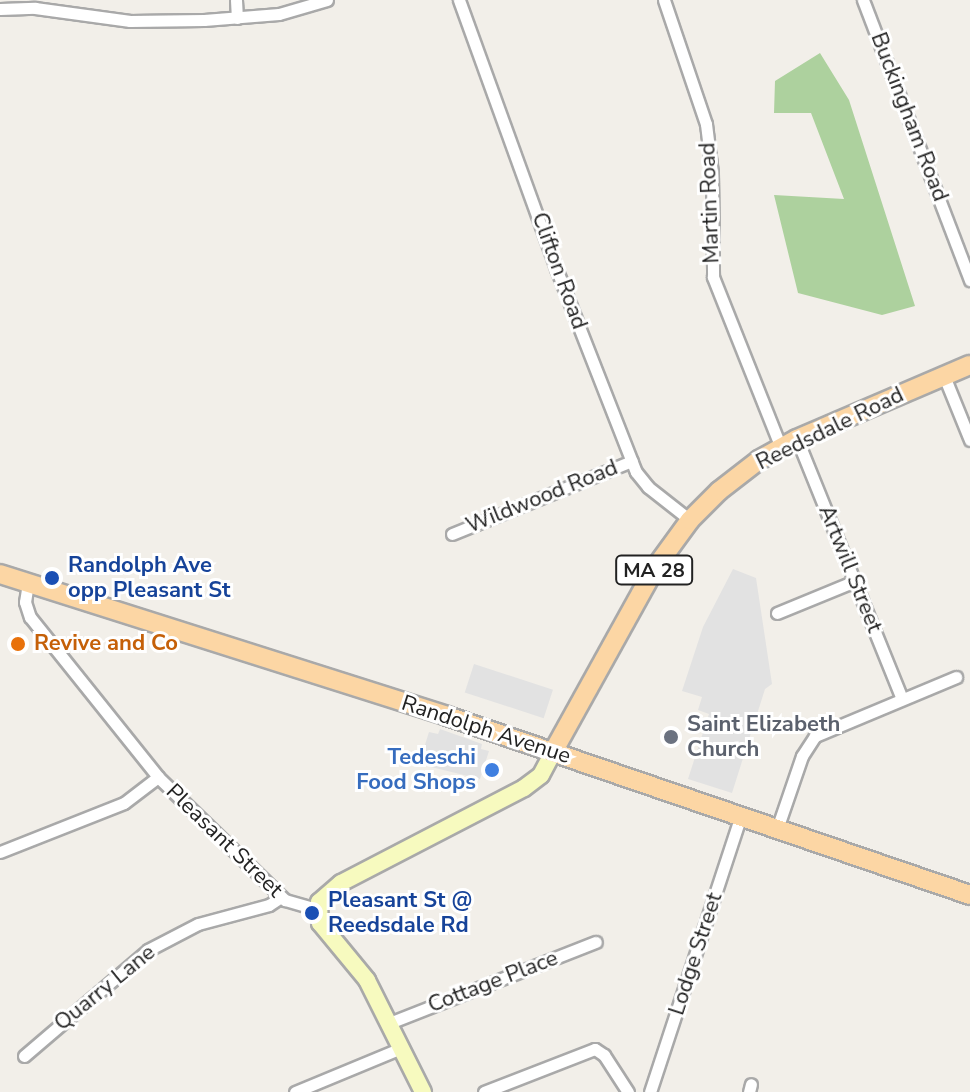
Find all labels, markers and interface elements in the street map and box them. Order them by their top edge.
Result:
street label: Buckingham Road [865,29,953,205]
street label: Martin Road [695,142,725,264]
street label: Clifton Road [526,209,592,333]
street label: Reedsdale Road [752,382,908,476]
street label: Wildwood Road [462,455,622,539]
street label: Artwill Street [813,502,887,636]
place label: Randolph Ave opp Pleasant St [68,552,230,604]
road number: MA 28 [614,554,694,586]
marker: Randolph Ave opp Pleasant St [43,569,61,587]
place label: Revive and Co [34,631,178,657]
marker: Revive and Co [9,635,27,653]
street label: Randolph Avenue [398,690,574,770]
place label: Saint Elizabeth Church [687,711,840,762]
marker: Saint Elizabeth Church [662,728,680,746]
place label: Tedeschi Food Shops [356,744,476,796]
marker: Tedeschi Food Shops [483,761,501,779]
street label: Pleasant Street [160,779,288,903]
place label: Pleasant St @ Reedsdale Rd [328,887,472,938]
street label: Lodge Street [664,889,728,1019]
marker: Pleasant St @ Reedsdale Rd [303,904,321,922]
street label: Quarry Lane [49,939,161,1037]
street label: Cottage Place [424,945,562,1019]

